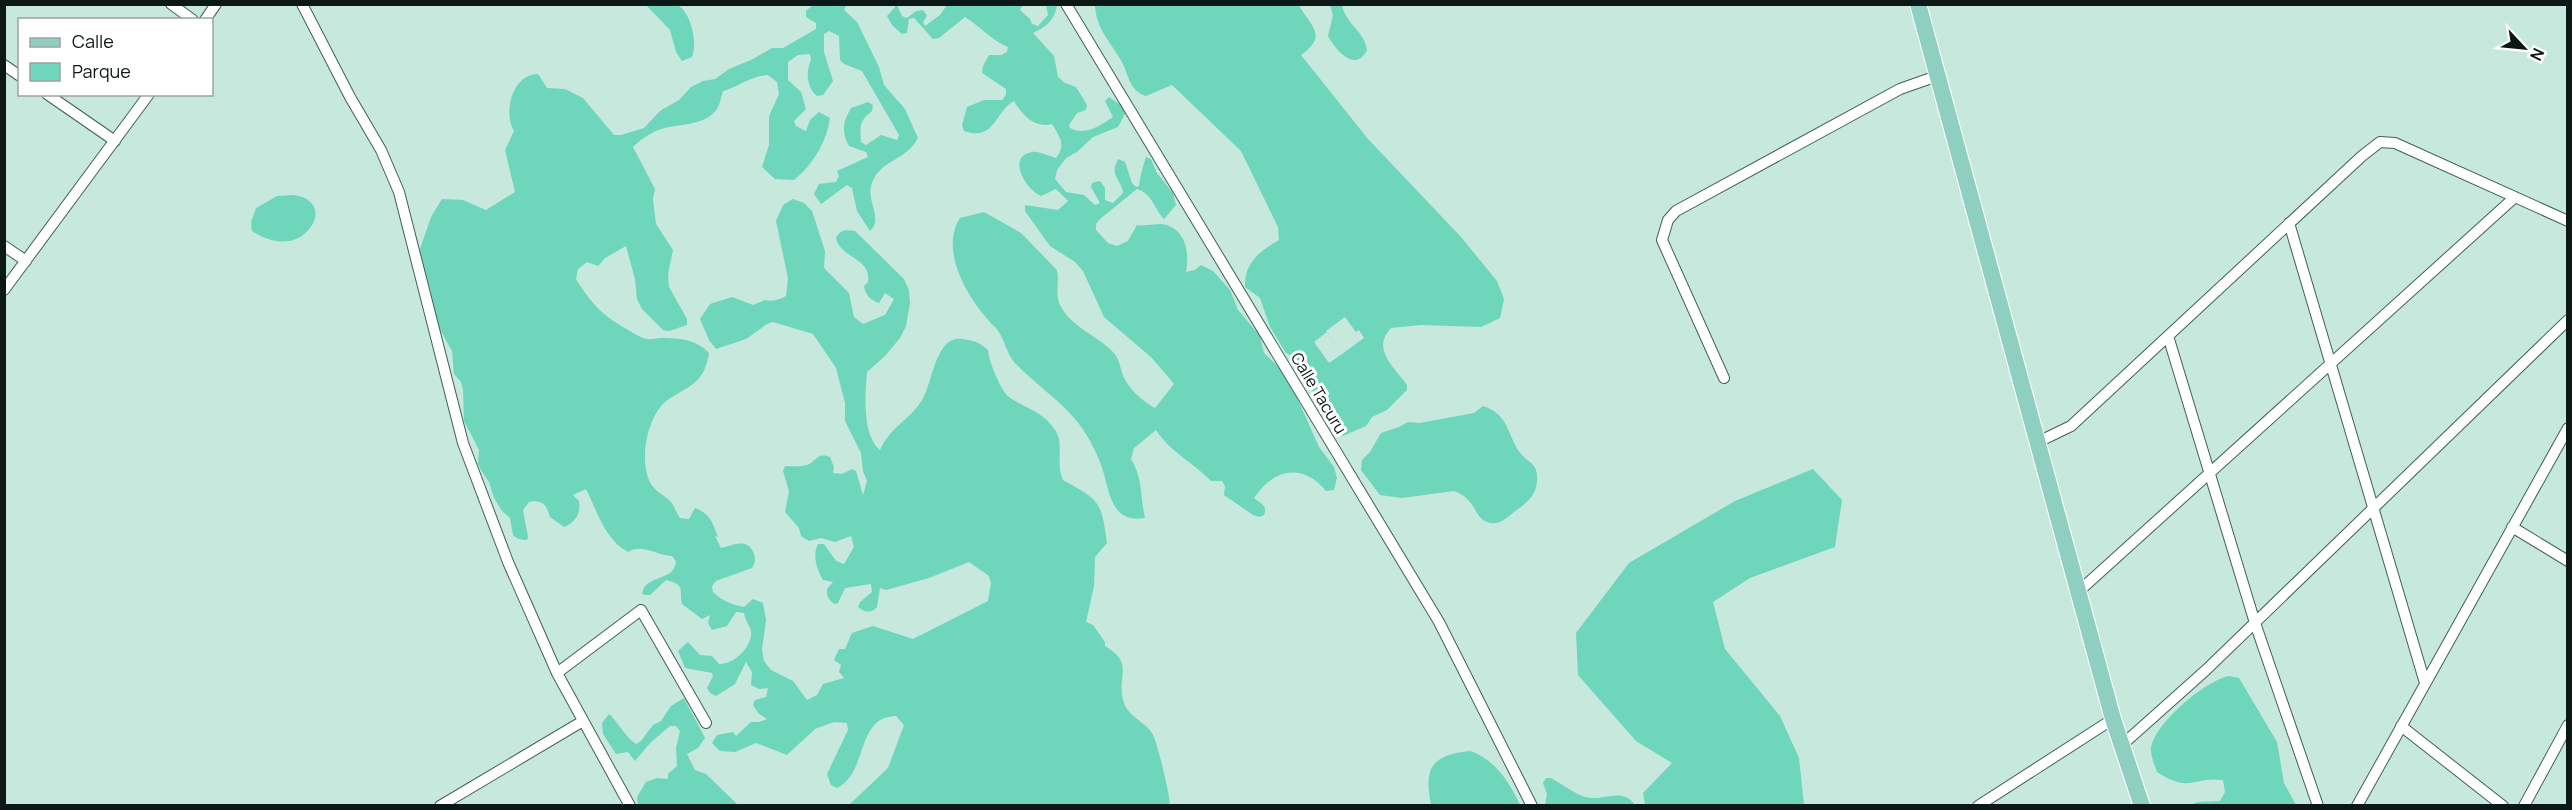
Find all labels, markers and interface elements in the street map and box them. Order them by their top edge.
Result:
legend [18,18,213,96]
north arrow [2494,18,2554,78]
text: Calle [72,29,114,53]
text: N [2525,45,2550,65]
text: Parque [72,59,131,83]
street label: Calle Tacuru [1286,348,1352,438]

